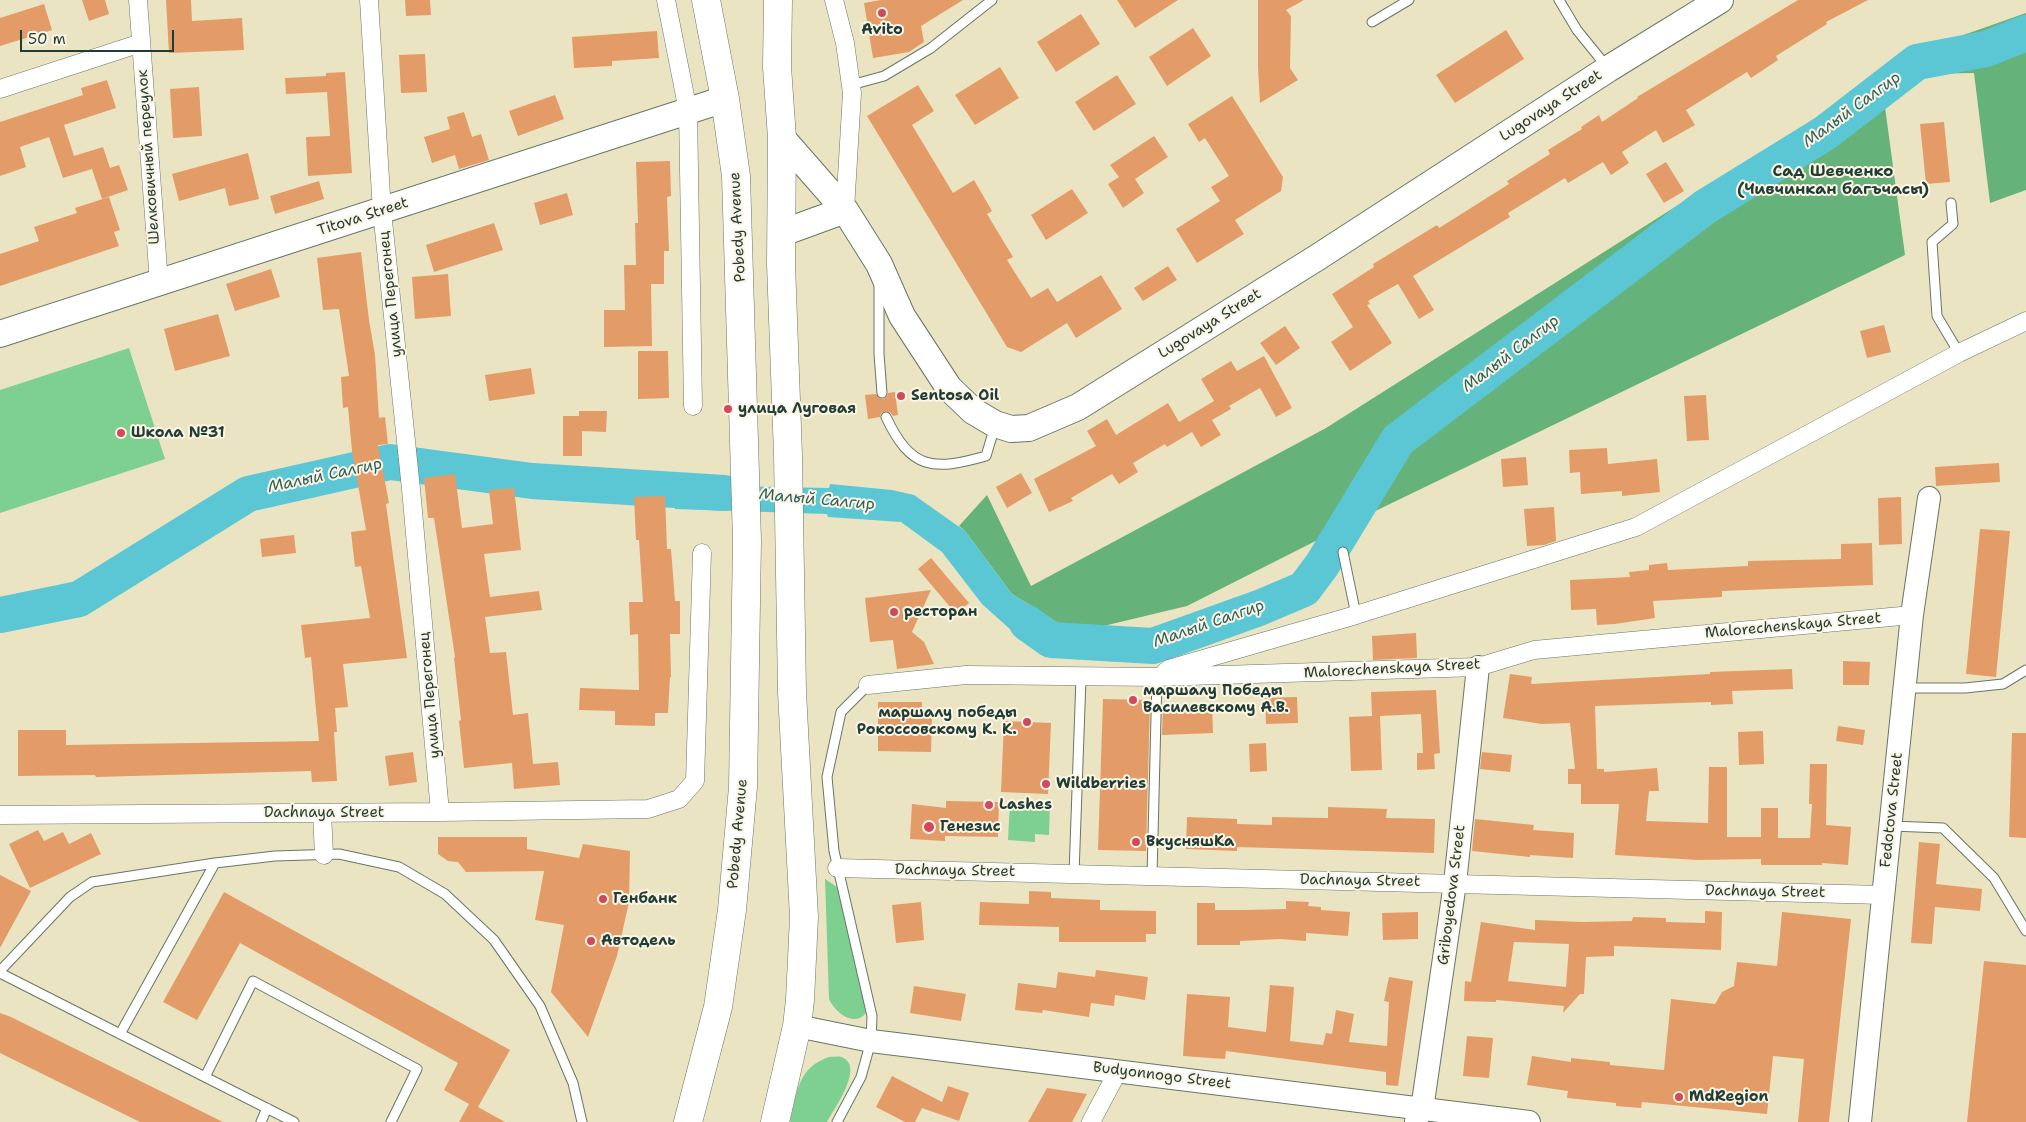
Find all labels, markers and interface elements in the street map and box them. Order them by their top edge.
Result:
marker: Avito [876,7,888,19]
scale bar [22,20,176,52]
place label: Avito [861,21,903,39]
text: 50 m [28,29,66,49]
street label: Lugovaya Street [1497,66,1605,146]
water label: Малый Салгир [1799,68,1905,152]
street label: Шелковичный переулок [134,69,164,245]
district label: Сад Шевченко (Чивчинкан багъчасы) [1737,162,1929,200]
street label: Pobedy Avenue [726,171,750,283]
street label: Titova Street [315,194,411,240]
street label: улица Перегонец [375,230,407,358]
street label: Lugovaya Street [1155,285,1265,363]
water label: Малый Салгир [1459,311,1563,397]
place label: Sentosa Oil [911,387,999,405]
marker: Sentosa Oil [895,390,907,402]
place label: улица Луговая [738,400,856,418]
marker: улица Луговая [722,403,734,415]
place label: Школа №31 [131,424,224,442]
marker: Школа №31 [115,427,127,439]
water label: Малый Салгир [266,455,384,497]
water label: Малый Салгир [758,485,876,515]
water label: Малый Салгир [1151,596,1267,652]
place label: ресторан [904,603,977,621]
marker: ресторан [888,606,900,618]
street label: Malorechenskaya Street [1704,609,1882,643]
street label: улица Перегонец [415,631,445,759]
street label: Malorechenskaya Street [1303,655,1481,683]
place label: маршалу Победы Василевскому А.В. [1143,682,1289,717]
marker: маршалу Победы Василевскому А.В. [1127,694,1139,706]
place label: маршалу победы Рокоссовскому К. К. [857,704,1017,739]
marker: маршалу победы Рокоссовскому К. К. [1021,716,1033,728]
street label: Fedotova Street [1877,752,1907,868]
place label: Wildberries [1056,775,1146,793]
street label: Pobedy Avenue [724,778,752,890]
marker: Wildberries [1040,778,1052,790]
place label: Lashes [999,796,1052,814]
marker: Lashes [983,799,995,811]
street label: Dachnaya Street [264,804,384,822]
place label: Генезис [940,818,1001,836]
marker: Генезис [922,820,936,834]
street label: Griboyedova Street [1434,824,1470,966]
place label: ВкусняшКа [1146,833,1234,851]
marker: ВкусняшКа [1130,836,1142,848]
street label: Dachnaya Street [895,861,1015,881]
street label: Dachnaya Street [1300,871,1420,891]
street label: Dachnaya Street [1705,882,1825,902]
place label: Генбанк [613,890,677,908]
marker: Генбанк [597,893,609,905]
place label: Автодель [601,932,676,950]
marker: Автодель [585,935,597,947]
street label: Budyonnogo Street [1092,1059,1232,1093]
place label: MdRegion [1689,1088,1769,1106]
marker: MdRegion [1673,1091,1685,1103]

